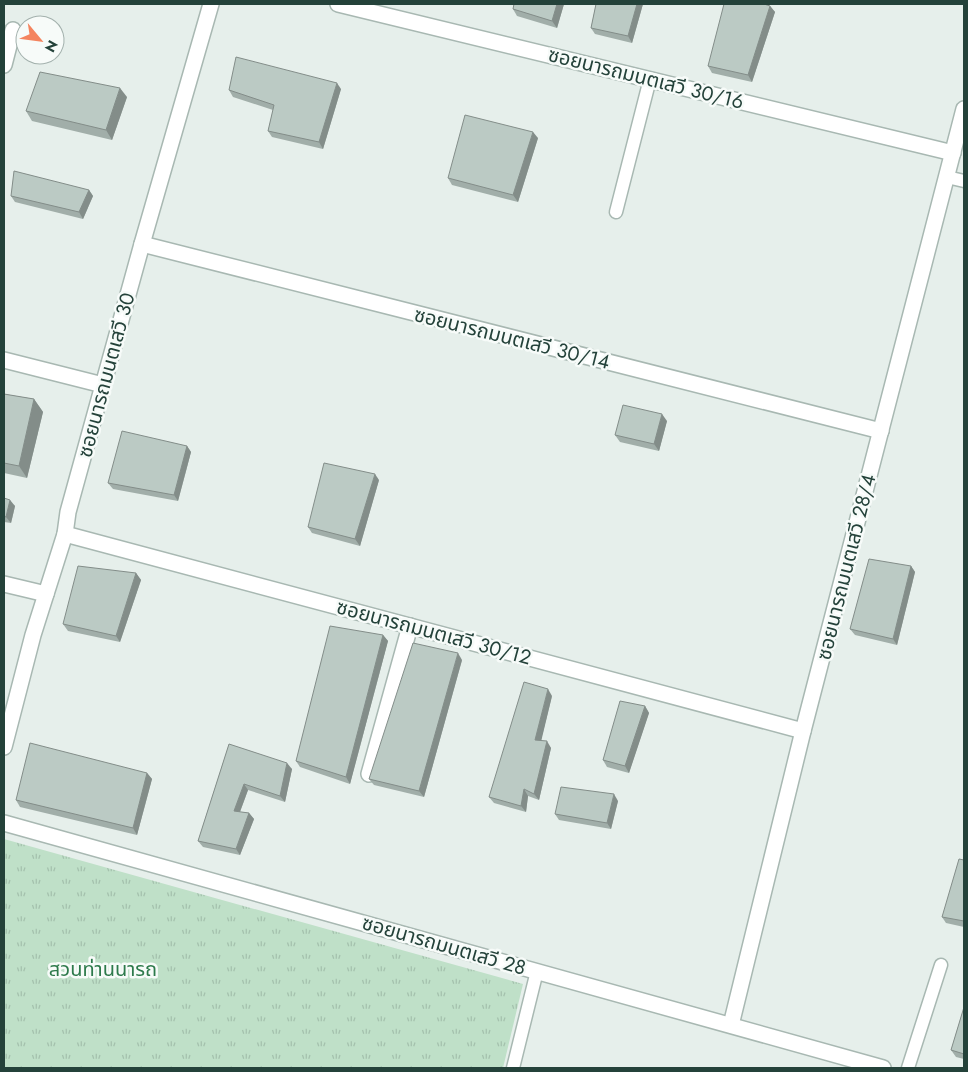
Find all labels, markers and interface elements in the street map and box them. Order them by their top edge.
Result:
north arrow [15,15,65,65]
text: N [40,37,63,56]
street label: ซอยนารถมนตเสวี 30/16 [545,40,747,117]
street label: ซอยนารถมนตเสวี 30 [70,289,142,461]
street label: ซอยนารถมนตเสวี 30/14 [411,300,613,377]
street label: ซอยนารถมนตเสวี 28/4 [809,471,884,663]
street label: ซอยนารถมนตเสวี 30/12 [333,593,534,672]
street label: ซอยนารถมนตเสวี 28 [359,908,529,983]
park label: สวนท่านนารถ [49,955,157,984]

